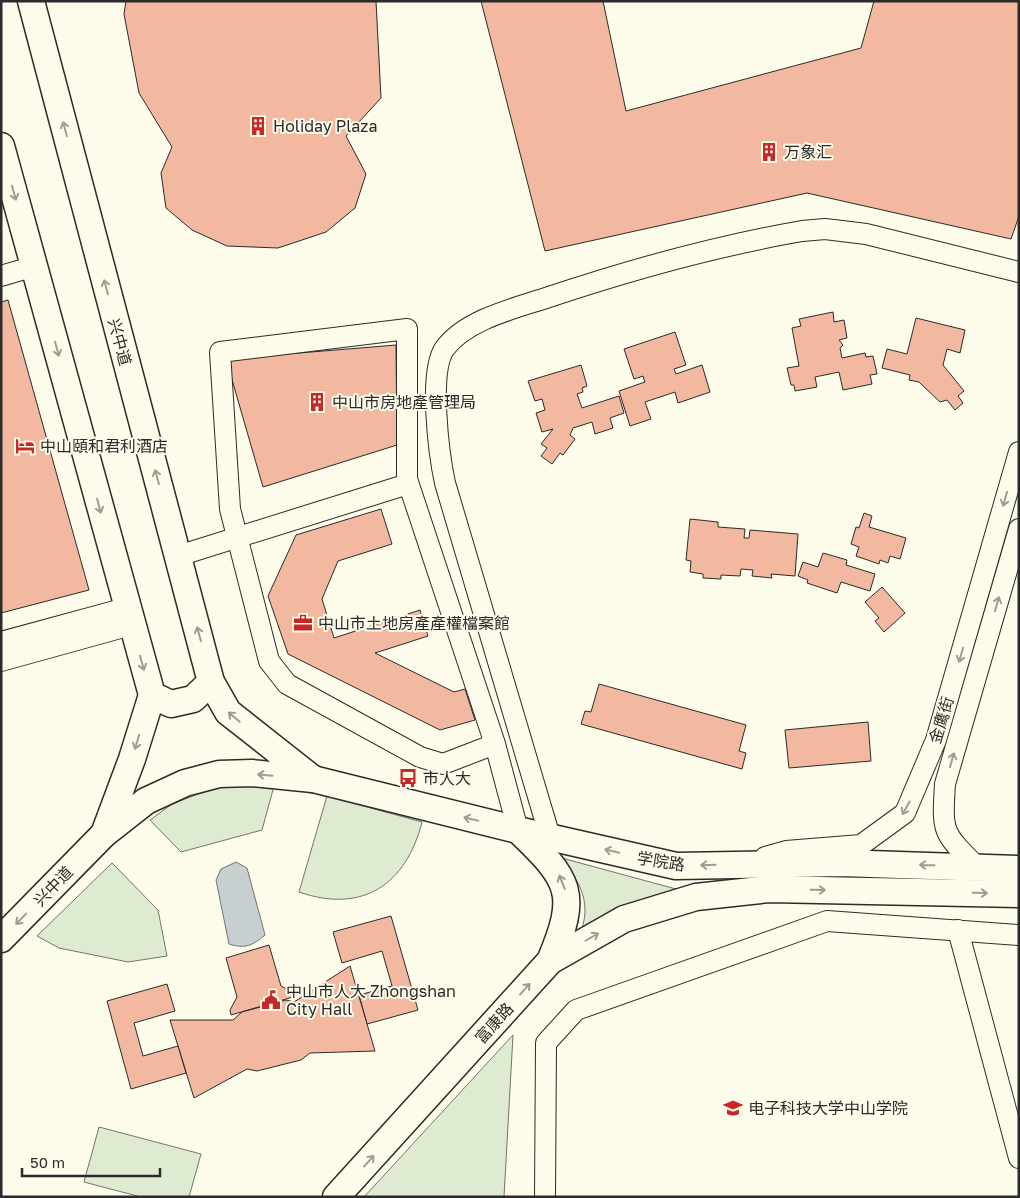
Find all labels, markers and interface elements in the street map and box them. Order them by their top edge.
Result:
building icon: Holiday Plaza [247,115,269,137]
place label: Holiday Plaza [273,116,378,136]
one-way arrow [59,122,69,138]
building icon: 万象汇 [758,141,780,163]
place label: 万象汇 [784,142,832,162]
one-way arrow [10,184,20,200]
one-way arrow [100,279,110,295]
street label: 兴中道 [104,316,136,368]
one-way arrow [53,341,62,357]
building icon: 中山市房地產管理局 [306,391,328,413]
place label: 中山市房地產管理局 [332,392,476,412]
hotel icon: 中山頤和君利酒店 [14,435,36,457]
place label: 中山頤和君利酒店 [40,436,168,456]
one-way arrow [152,470,161,486]
one-way arrow [1000,491,1010,507]
one-way arrow [95,498,104,514]
one-way arrow [992,596,1002,612]
office icon: 中山市土地房產產權檔案館 [292,612,314,634]
place label: 中山市土地房產產權檔案館 [318,613,510,633]
one-way arrow [194,627,203,643]
one-way arrow [955,647,965,663]
one-way arrow [138,655,148,671]
street label: 金鹰街 [924,694,958,746]
one-way arrow [227,711,240,722]
one-way arrow [132,734,142,750]
one-way arrow [948,753,958,769]
bus stop icon: 市人大 [397,767,419,789]
place label: 市人大 [423,768,471,788]
one-way arrow [257,770,273,779]
one-way arrow [901,800,911,815]
one-way arrow [463,813,479,823]
one-way arrow [604,846,620,855]
street label: 学院路 [636,847,686,875]
one-way arrow [920,860,936,870]
one-way arrow [700,861,716,870]
street label: 兴中道 [29,862,77,910]
one-way arrow [557,875,566,890]
one-way arrow [810,885,826,895]
one-way arrow [972,888,988,898]
one-way arrow [15,912,27,925]
one-way arrow [585,931,599,941]
place label: 中山市人大 Zhongshan City Hall [286,981,456,1019]
one-way arrow [519,982,531,995]
public building icon: 中山市人大 Zhongshan City Hall [260,989,282,1011]
street label: 富康路 [471,998,517,1048]
school or university icon: 电子科技大学中山学院 [722,1097,744,1119]
place label: 电子科技大学中山学院 [748,1098,908,1118]
scale bar [22,1146,160,1178]
text: 50 m [30,1153,65,1171]
one-way arrow [363,1154,375,1167]

